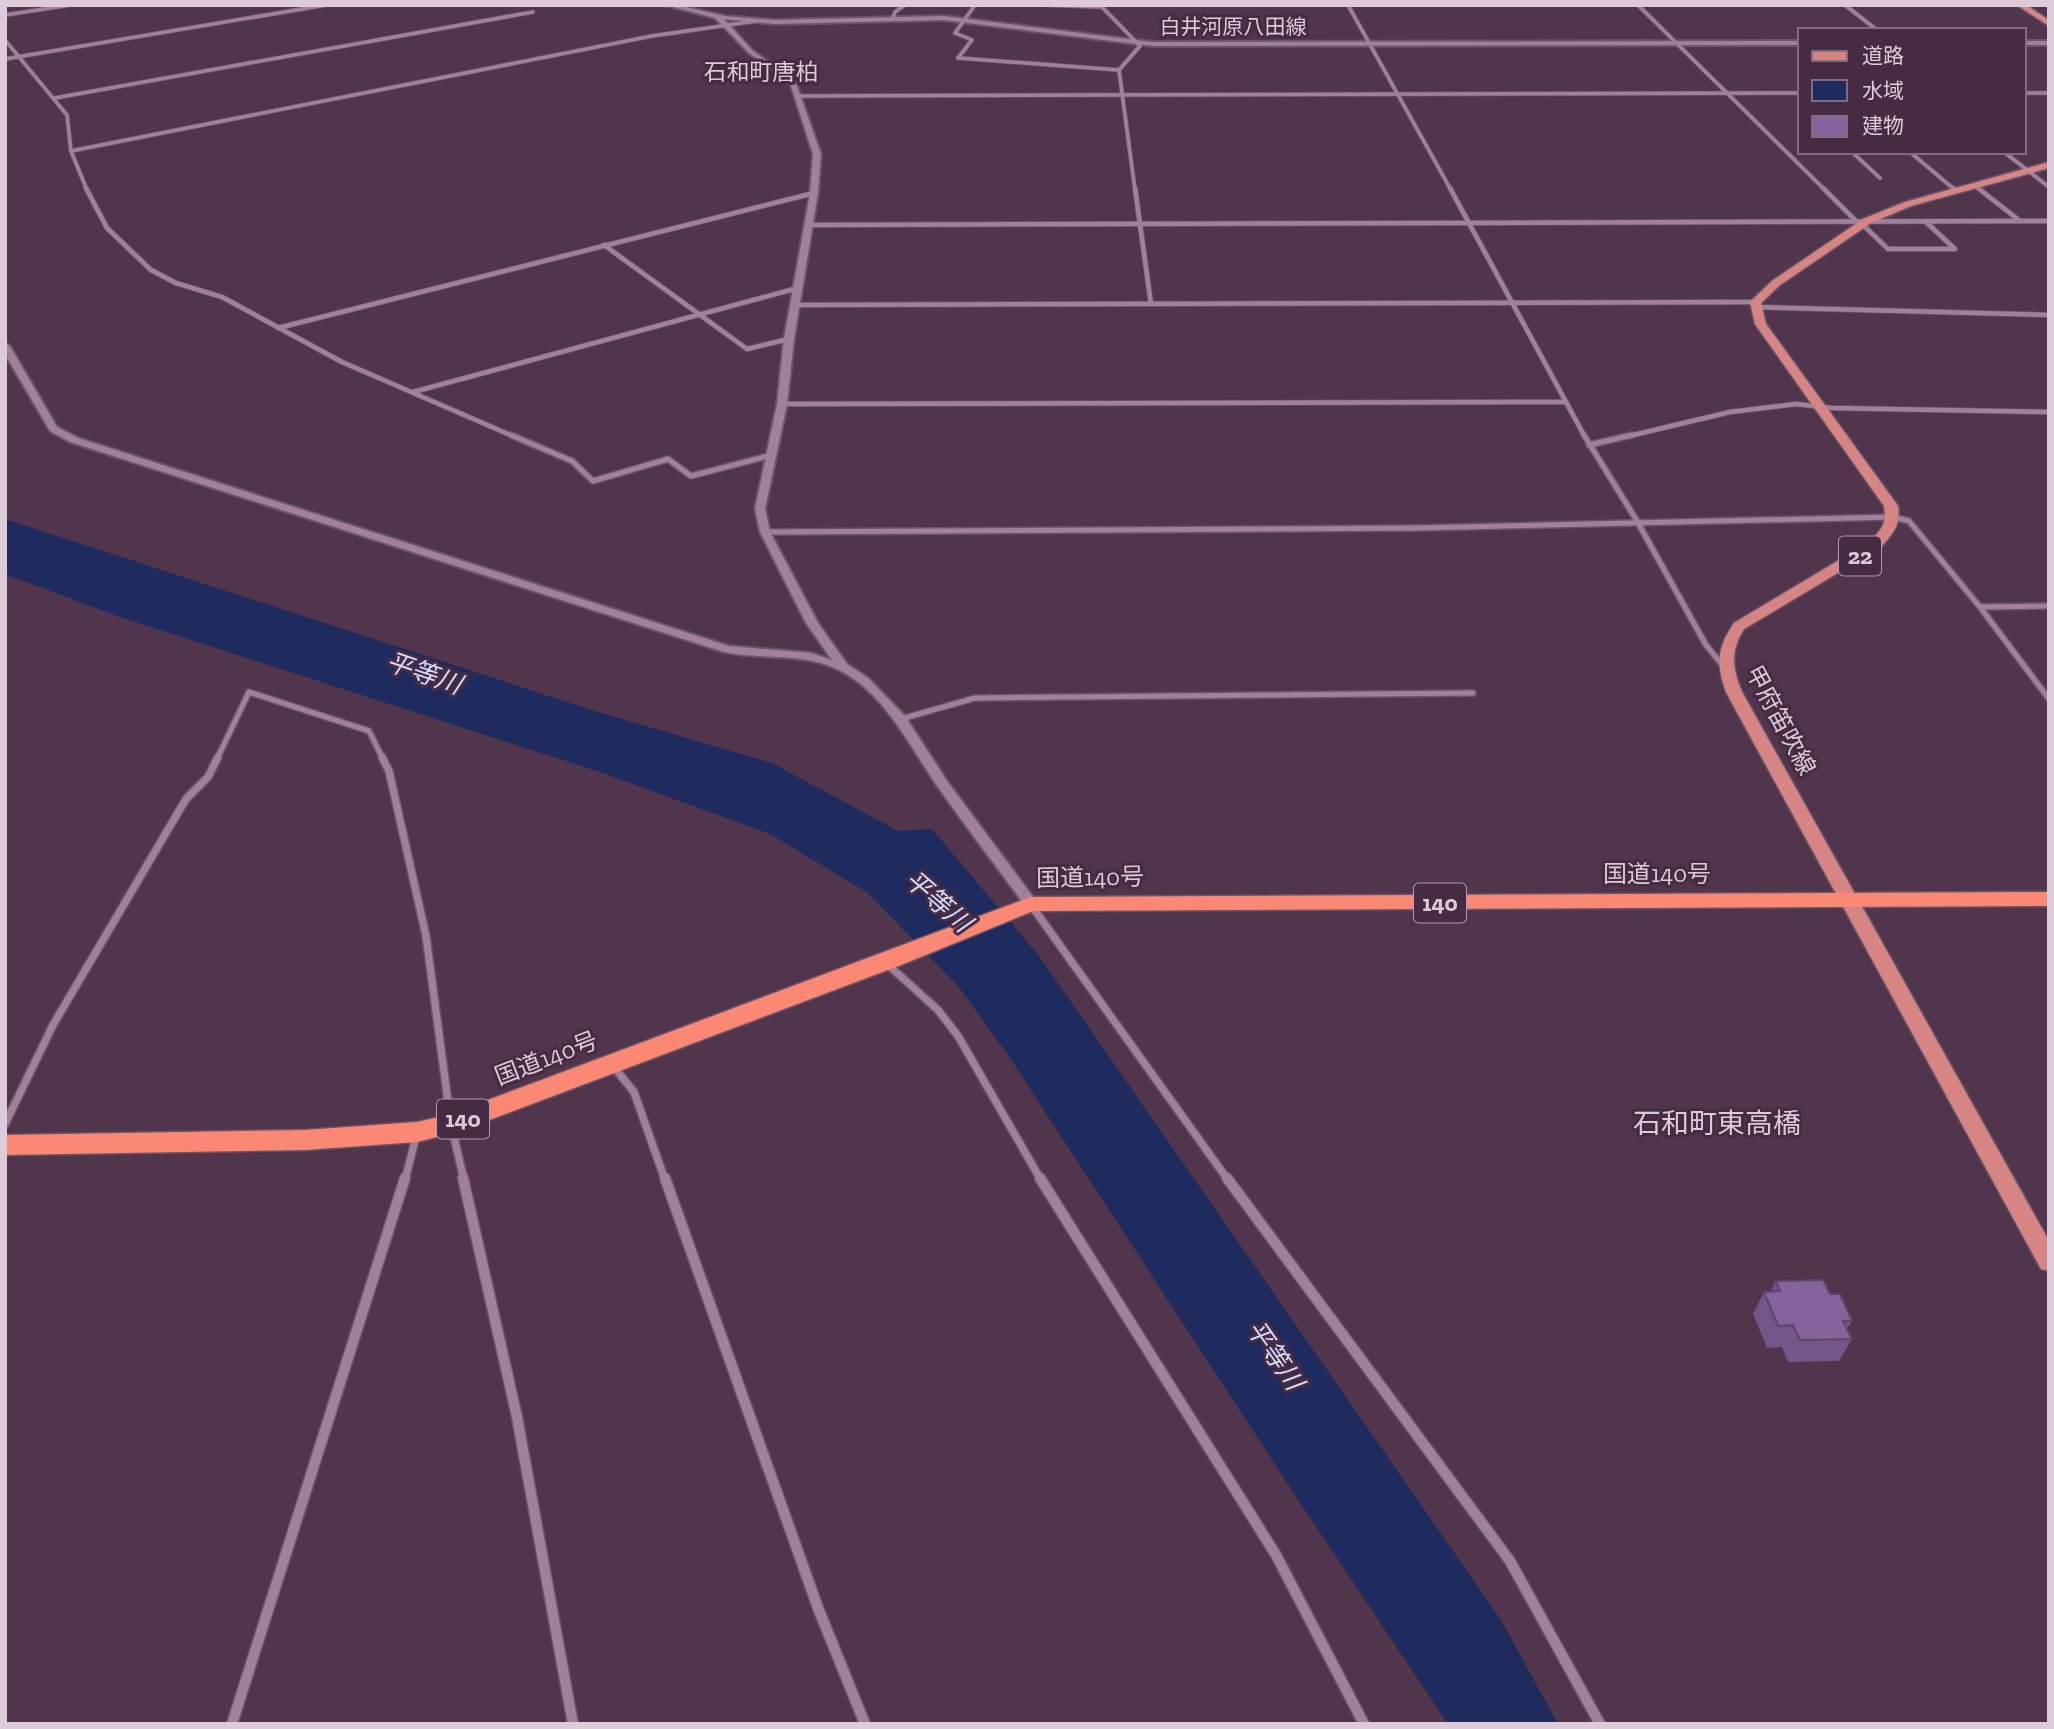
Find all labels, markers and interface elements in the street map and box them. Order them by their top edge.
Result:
street label: 白井河原八田線 [1160,14,1307,39]
legend [1798,28,2026,154]
text: 道路 [1862,43,1904,68]
district label: 石和町唐柏 [704,58,819,86]
text: 水域 [1862,78,1904,103]
text: 建物 [1862,113,1904,138]
road number: 22 [1839,536,1881,576]
water label: 平等川 [382,645,469,702]
street label: 甲府笛吹線 [1740,660,1822,780]
street label: 国道140号 [1603,859,1711,888]
street label: 国道140号 [1036,862,1144,892]
water label: 平等川 [898,863,980,941]
road number: 140 [1414,884,1466,922]
street label: 国道140号 [490,1025,602,1091]
road number: 140 [437,1100,489,1138]
district label: 石和町東高橋 [1633,1107,1801,1140]
water label: 平等川 [1240,1314,1312,1399]

